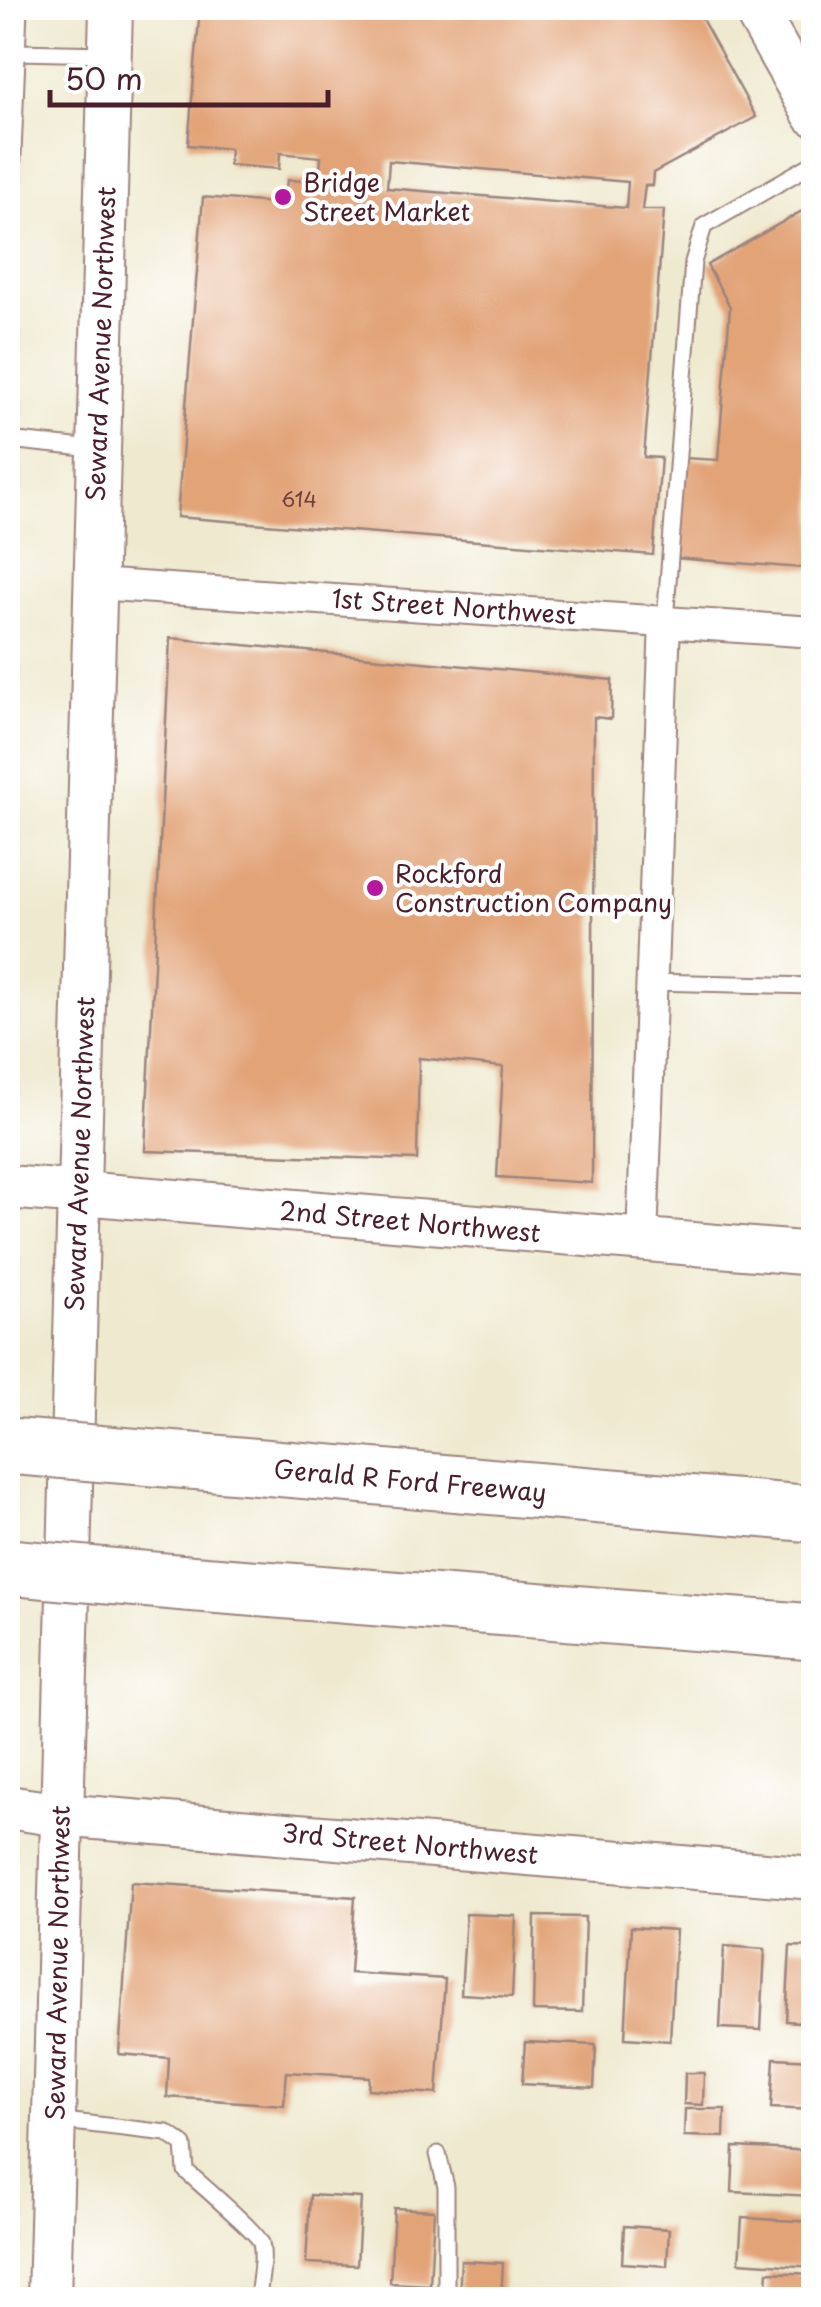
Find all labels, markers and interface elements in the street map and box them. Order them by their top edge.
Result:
scale bar [50,45,328,107]
text: 50 m [65,55,143,100]
place label: Bridge Street Market [303,163,470,230]
street label: Seward Avenue Northwest [76,186,124,502]
marker: Bridge Street Market [272,186,294,208]
house number: 614 [281,484,317,514]
street label: 1st Street Northwest [331,579,578,633]
place label: Rockford Construction Company [395,854,672,921]
marker: Rockford Construction Company [364,877,386,899]
street label: Seward Avenue Northwest [55,996,103,1312]
street label: 2nd Street Northwest [278,1191,542,1251]
street label: Gerald R Ford Freeway [272,1449,548,1511]
street label: Seward Avenue Northwest [35,1805,79,2121]
street label: 3rd Street Northwest [281,1813,540,1873]

